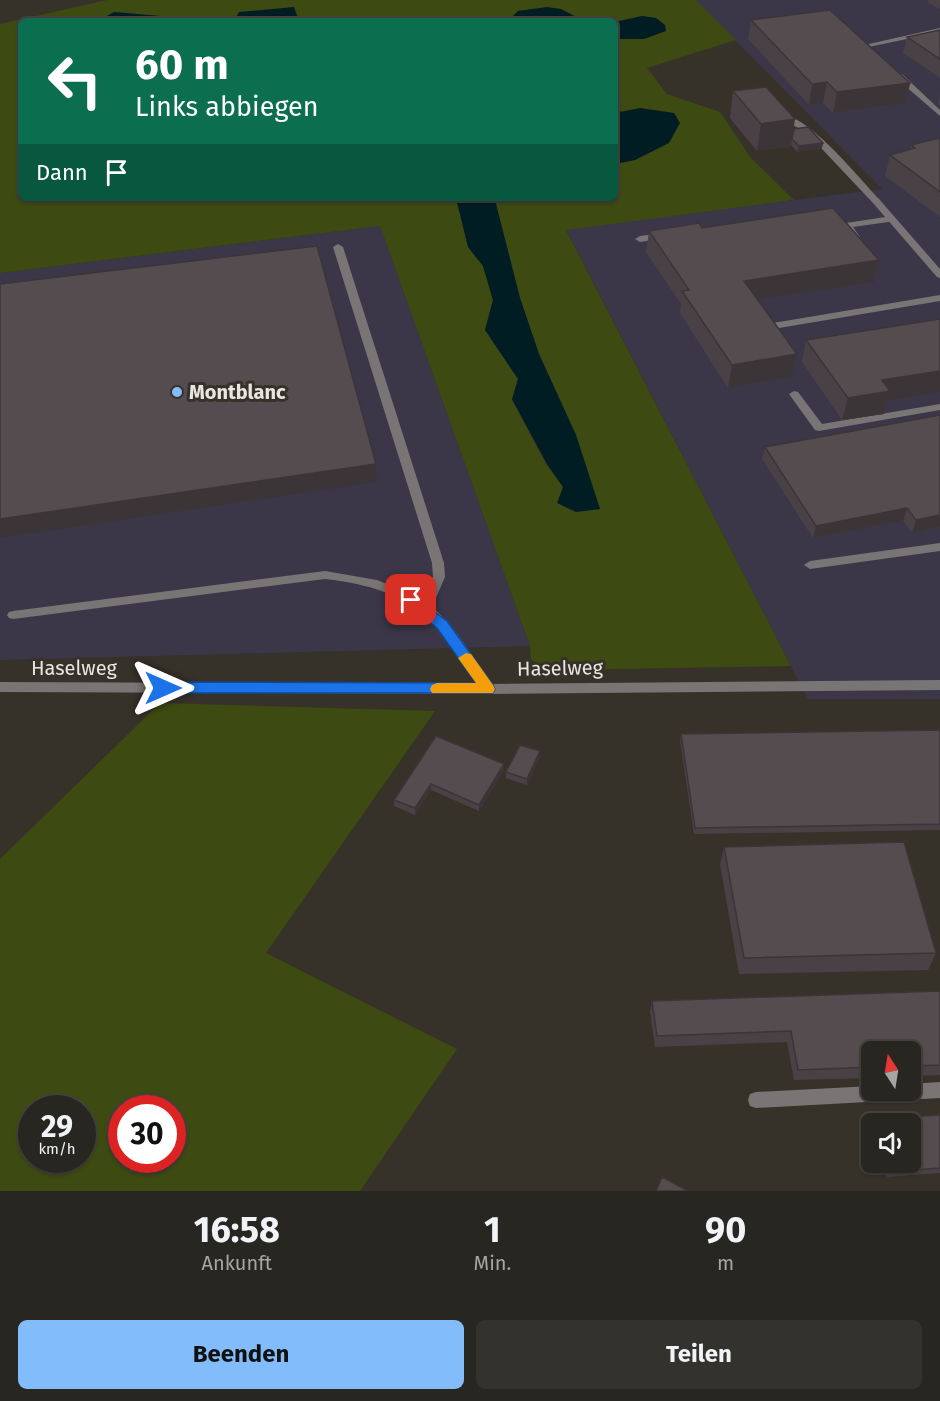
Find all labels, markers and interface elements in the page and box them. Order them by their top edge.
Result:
text: 60 m [135,40,229,90]
icon: left [36,42,114,120]
text: Links abbiegen [135,91,319,123]
icon: arrive [100,156,133,189]
text: Dann [36,159,88,186]
place label: Montblanc [189,380,286,404]
marker: Montblanc [170,385,184,399]
pin [385,574,436,625]
icon: arrive [394,583,427,616]
street label: Haselweg [517,655,604,681]
street label: Haselweg [31,656,118,680]
position arrow [131,656,195,720]
north arrow [861,1041,921,1101]
map controls [861,1041,921,1173]
speed limit sign: 30 [108,1095,186,1173]
text: 29 [41,1109,73,1145]
button: sound [861,1113,921,1173]
text: km/h [38,1140,76,1158]
text: 16:58 [194,1208,280,1252]
text: 1 [484,1208,501,1252]
text: 90 [705,1208,746,1252]
text: Ankunft [202,1251,272,1275]
text: Min. [474,1251,511,1275]
text: m [717,1251,734,1275]
button: Beenden [18,1320,464,1389]
button: Teilen [476,1320,922,1389]

